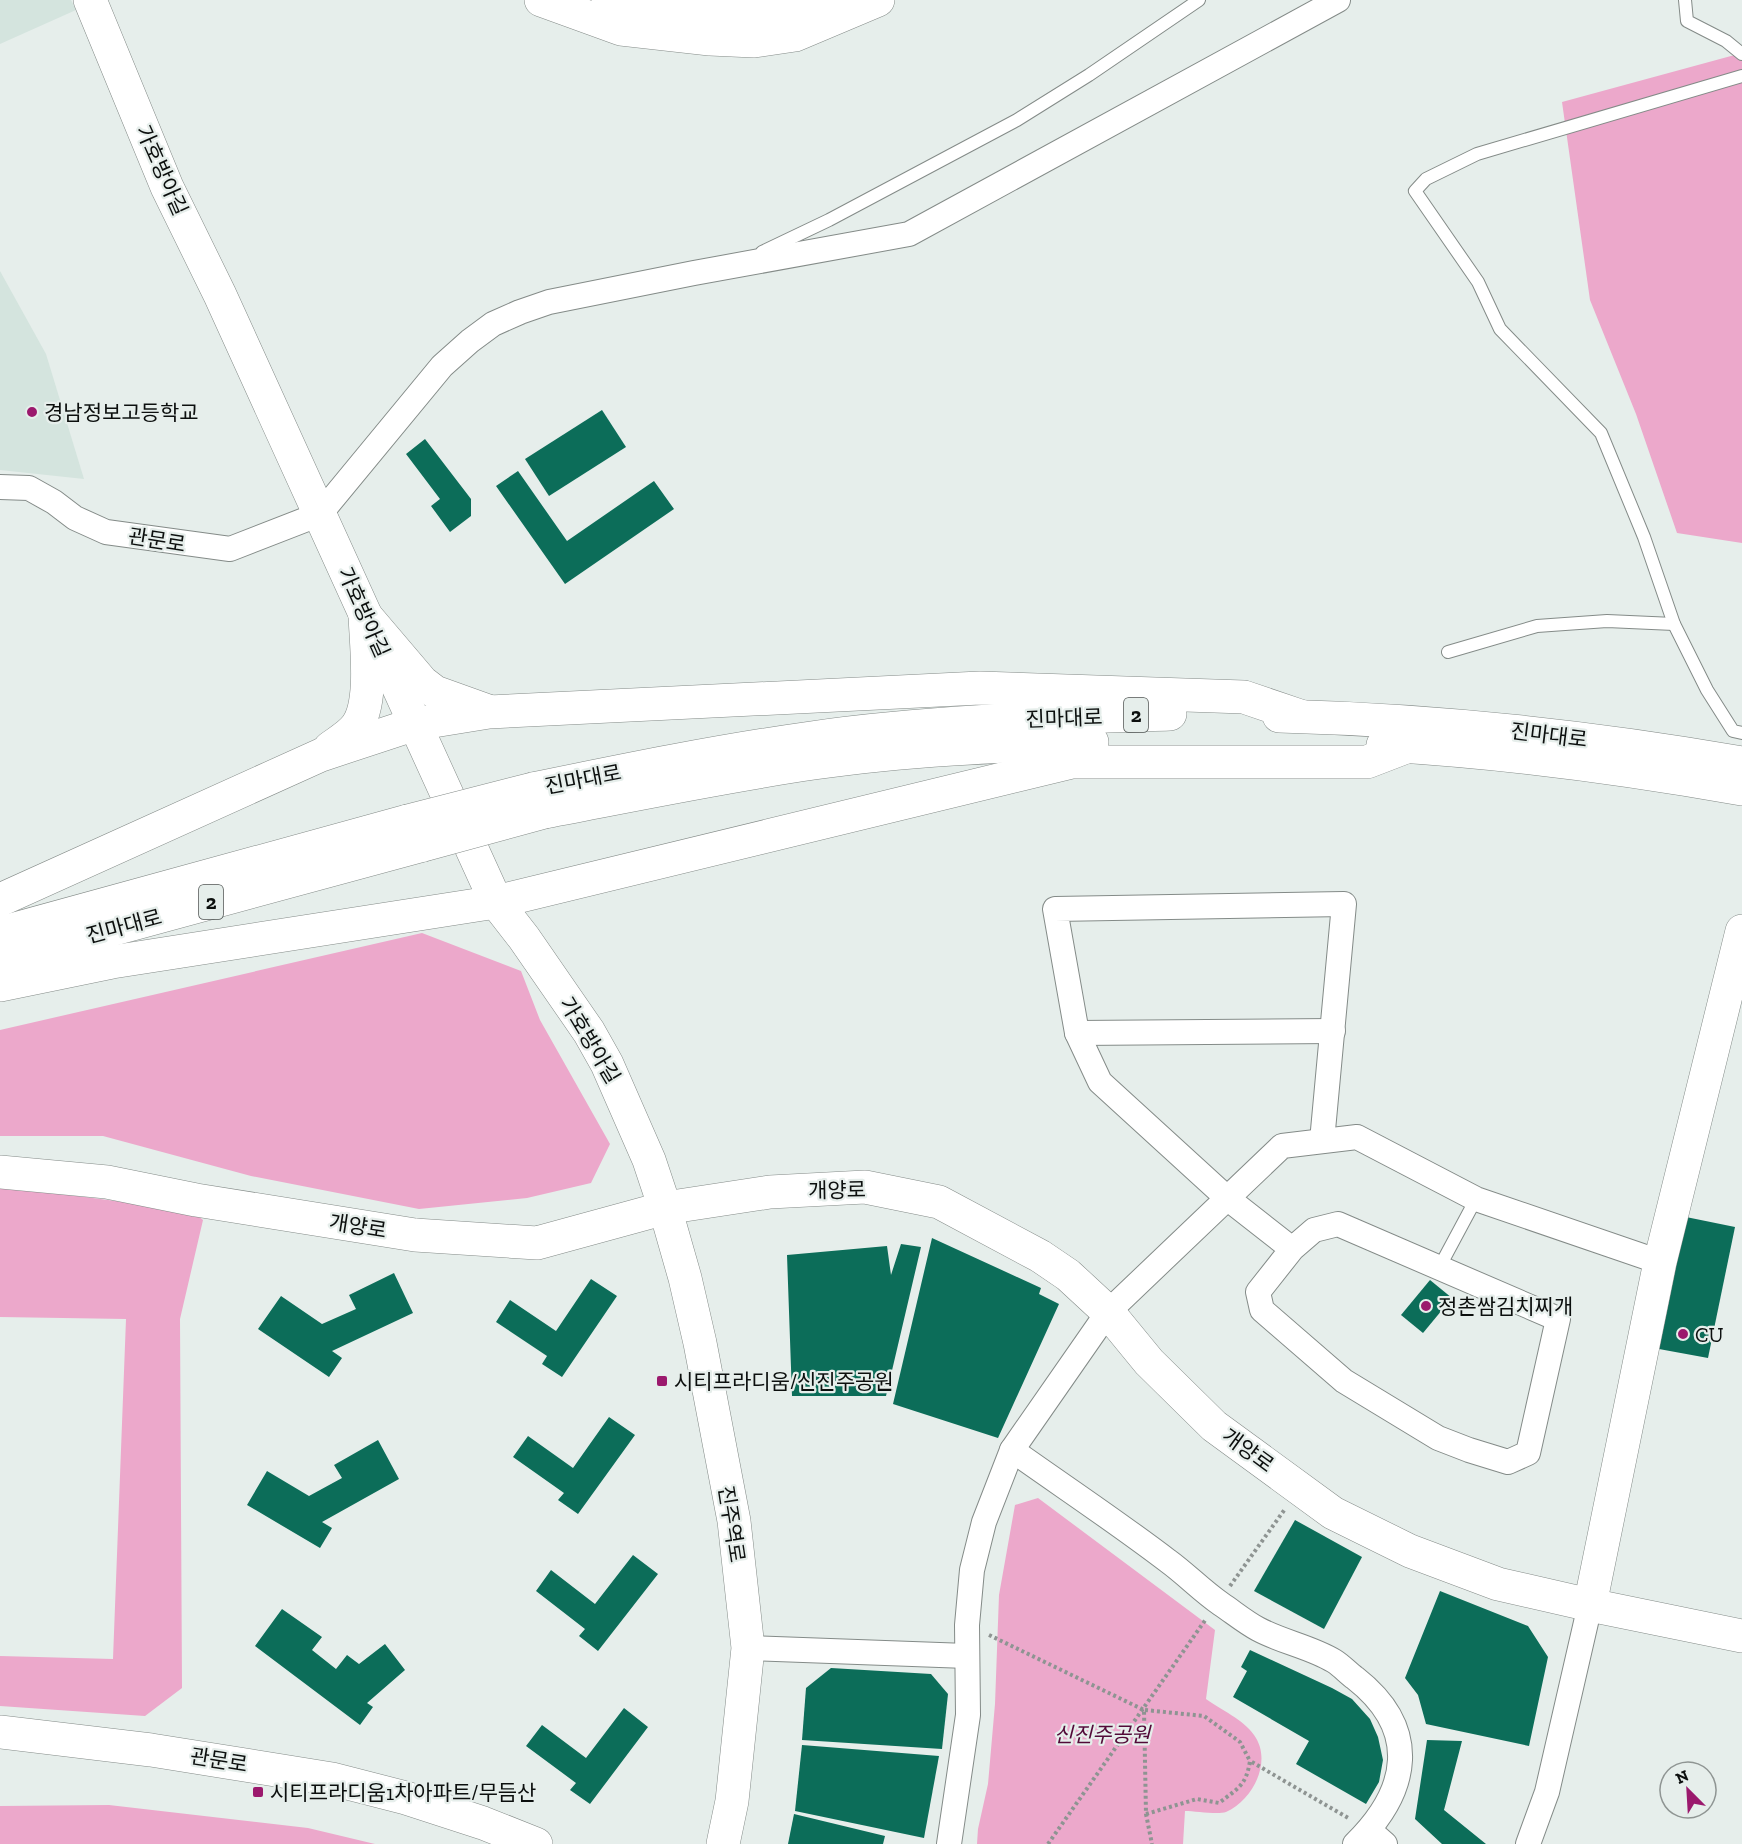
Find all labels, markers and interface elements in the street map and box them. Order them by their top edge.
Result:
street label: 가호방아길 [131,121,193,219]
place label: 경남정보고등학교 [44,400,199,425]
marker: 경남정보고등학교 [25,405,39,419]
street label: 관문로 [126,523,188,557]
street label: 가호방아길 [333,563,395,661]
road number: 2 [1124,698,1148,732]
street label: 진마대로 [1025,704,1103,732]
street label: 진마대로 [1509,718,1589,752]
street label: 진마대로 [543,759,623,799]
road number: 2 [199,885,223,919]
street label: 진마대로 [83,904,165,948]
street label: 가호방아길 [554,992,626,1088]
street label: 개양로 [808,1177,866,1203]
street label: 개양로 [327,1209,389,1243]
place label: 정촌쌈김치찌개 [1438,1294,1573,1319]
marker: 정촌쌈김치찌개 [1419,1299,1433,1313]
place label: CU [1695,1322,1724,1347]
marker: CU [1676,1327,1690,1341]
place label: 시티프라디움/신진주공원 [674,1369,894,1394]
marker: 시티프라디움/신진주공원 [655,1374,669,1388]
street label: 개양로 [1217,1423,1279,1477]
street label: 진주역로 [714,1484,750,1564]
park label: 신진주공원 [1054,1722,1152,1747]
street label: 관문로 [188,1743,250,1777]
north arrow [1658,1760,1718,1820]
text: N [1673,1766,1692,1788]
place label: 시티프라디움1차아파트/무듬산 [270,1780,536,1805]
marker: 시티프라디움1차아파트/무듬산 [251,1785,265,1799]

